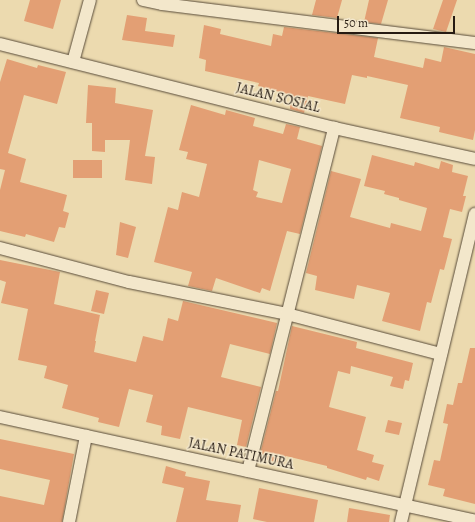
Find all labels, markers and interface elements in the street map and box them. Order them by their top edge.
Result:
scale bar [339,8,457,34]
text: 50 m [344,15,368,31]
street label: JALAN SOSIAL [234,79,322,117]
street label: JALAN PATIMURA [187,435,295,473]

